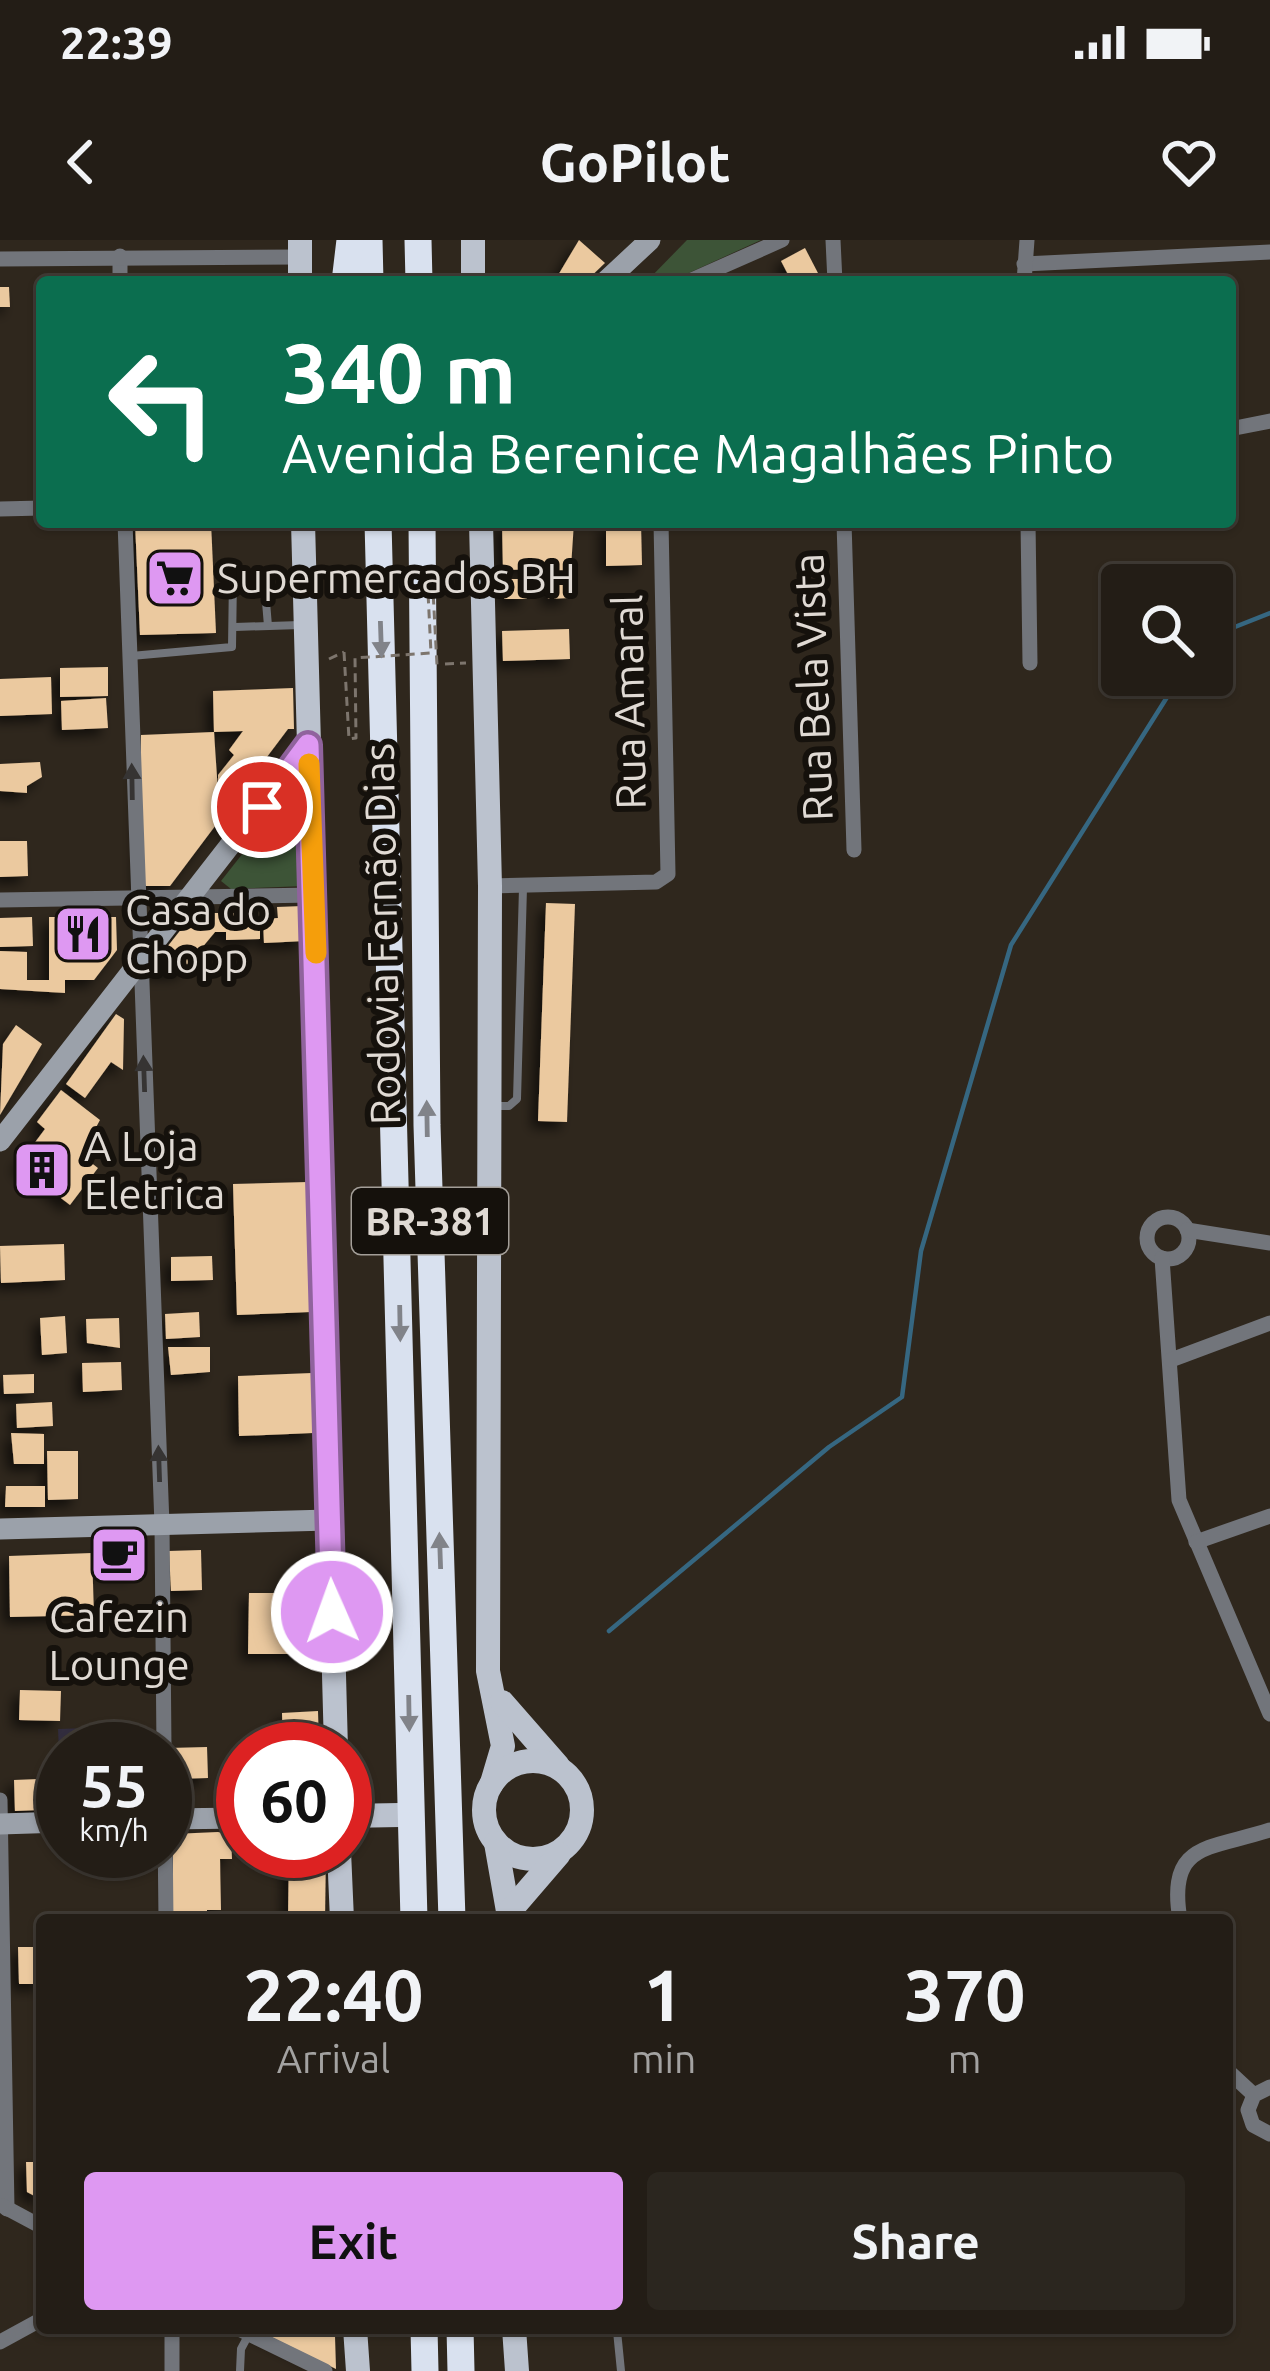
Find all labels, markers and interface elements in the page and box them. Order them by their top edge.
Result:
text: 22:39 [60,17,173,68]
icon: back [48,129,114,195]
icon: heart [1156,129,1222,195]
text: GoPilot [539,132,731,192]
icon: left [84,324,240,480]
text: 340 m [282,325,516,419]
text: Avenida Berenice Magalhães Pinto [282,423,1114,483]
supermarket icon: Supermercados BH [144,547,206,609]
street label: Rua Bela Vista [784,552,841,822]
place label: Supermercados BH [217,554,576,601]
map controls [1101,564,1233,696]
button: search [1101,564,1233,696]
street label: Rua Amaral [603,594,654,810]
one-way arrow [372,621,391,659]
street label: Rodovia Fernão Dias [355,743,408,1125]
pin [211,756,313,858]
one-way arrow [123,762,142,800]
icon: arrive [229,774,295,840]
place label: Casa do Chopp [125,886,271,981]
restaurant icon: Casa do Chopp [52,903,114,965]
one-way arrow [134,1054,153,1092]
one-way arrow [417,1099,436,1137]
place label: A Loja Eletrica [84,1122,225,1217]
building icon: A Loja Eletrica [11,1139,73,1201]
road number: BR-381 [352,1188,508,1254]
one-way arrow [391,1305,410,1343]
one-way arrow [149,1444,168,1482]
cafe icon: Cafezin Lounge [88,1524,150,1586]
one-way arrow [431,1531,450,1569]
position arrow [269,1549,395,1675]
place label: Cafezin Lounge [48,1593,190,1688]
one-way arrow [400,1695,419,1733]
speed limit sign: 60 [216,1722,372,1878]
text: 55 [80,1751,148,1818]
text: km/h [79,1813,149,1847]
text: 22:40 [243,1954,424,2035]
text: 1 [643,1954,684,2035]
text: 370 [904,1954,1026,2035]
text: Arrival [277,2037,390,2080]
text: min [631,2037,696,2080]
text: m [948,2037,981,2080]
button: Exit [84,2172,623,2310]
button: Share [647,2172,1185,2310]

